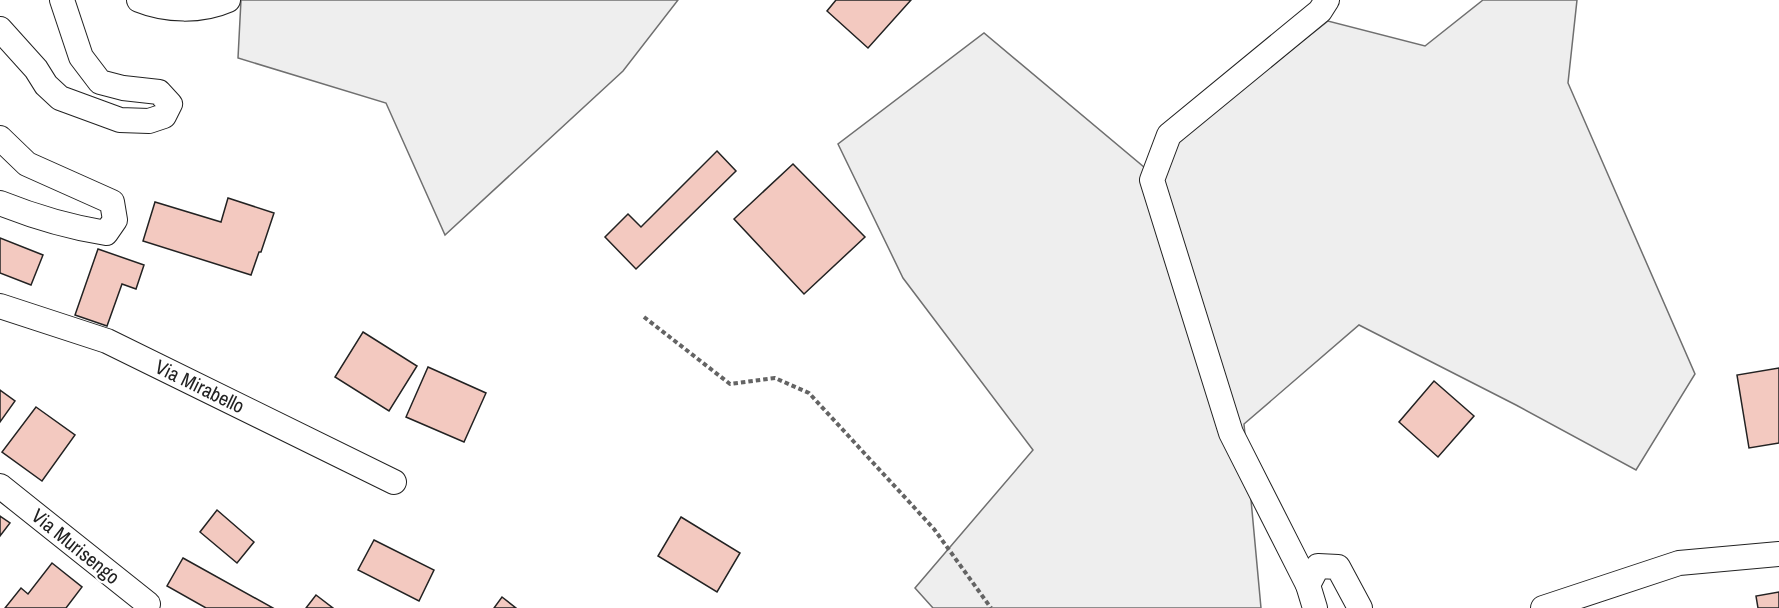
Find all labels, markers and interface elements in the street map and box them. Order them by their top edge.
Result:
street label: Via Mirabello [151,353,249,419]
street label: Via Murisengo [26,502,126,590]

